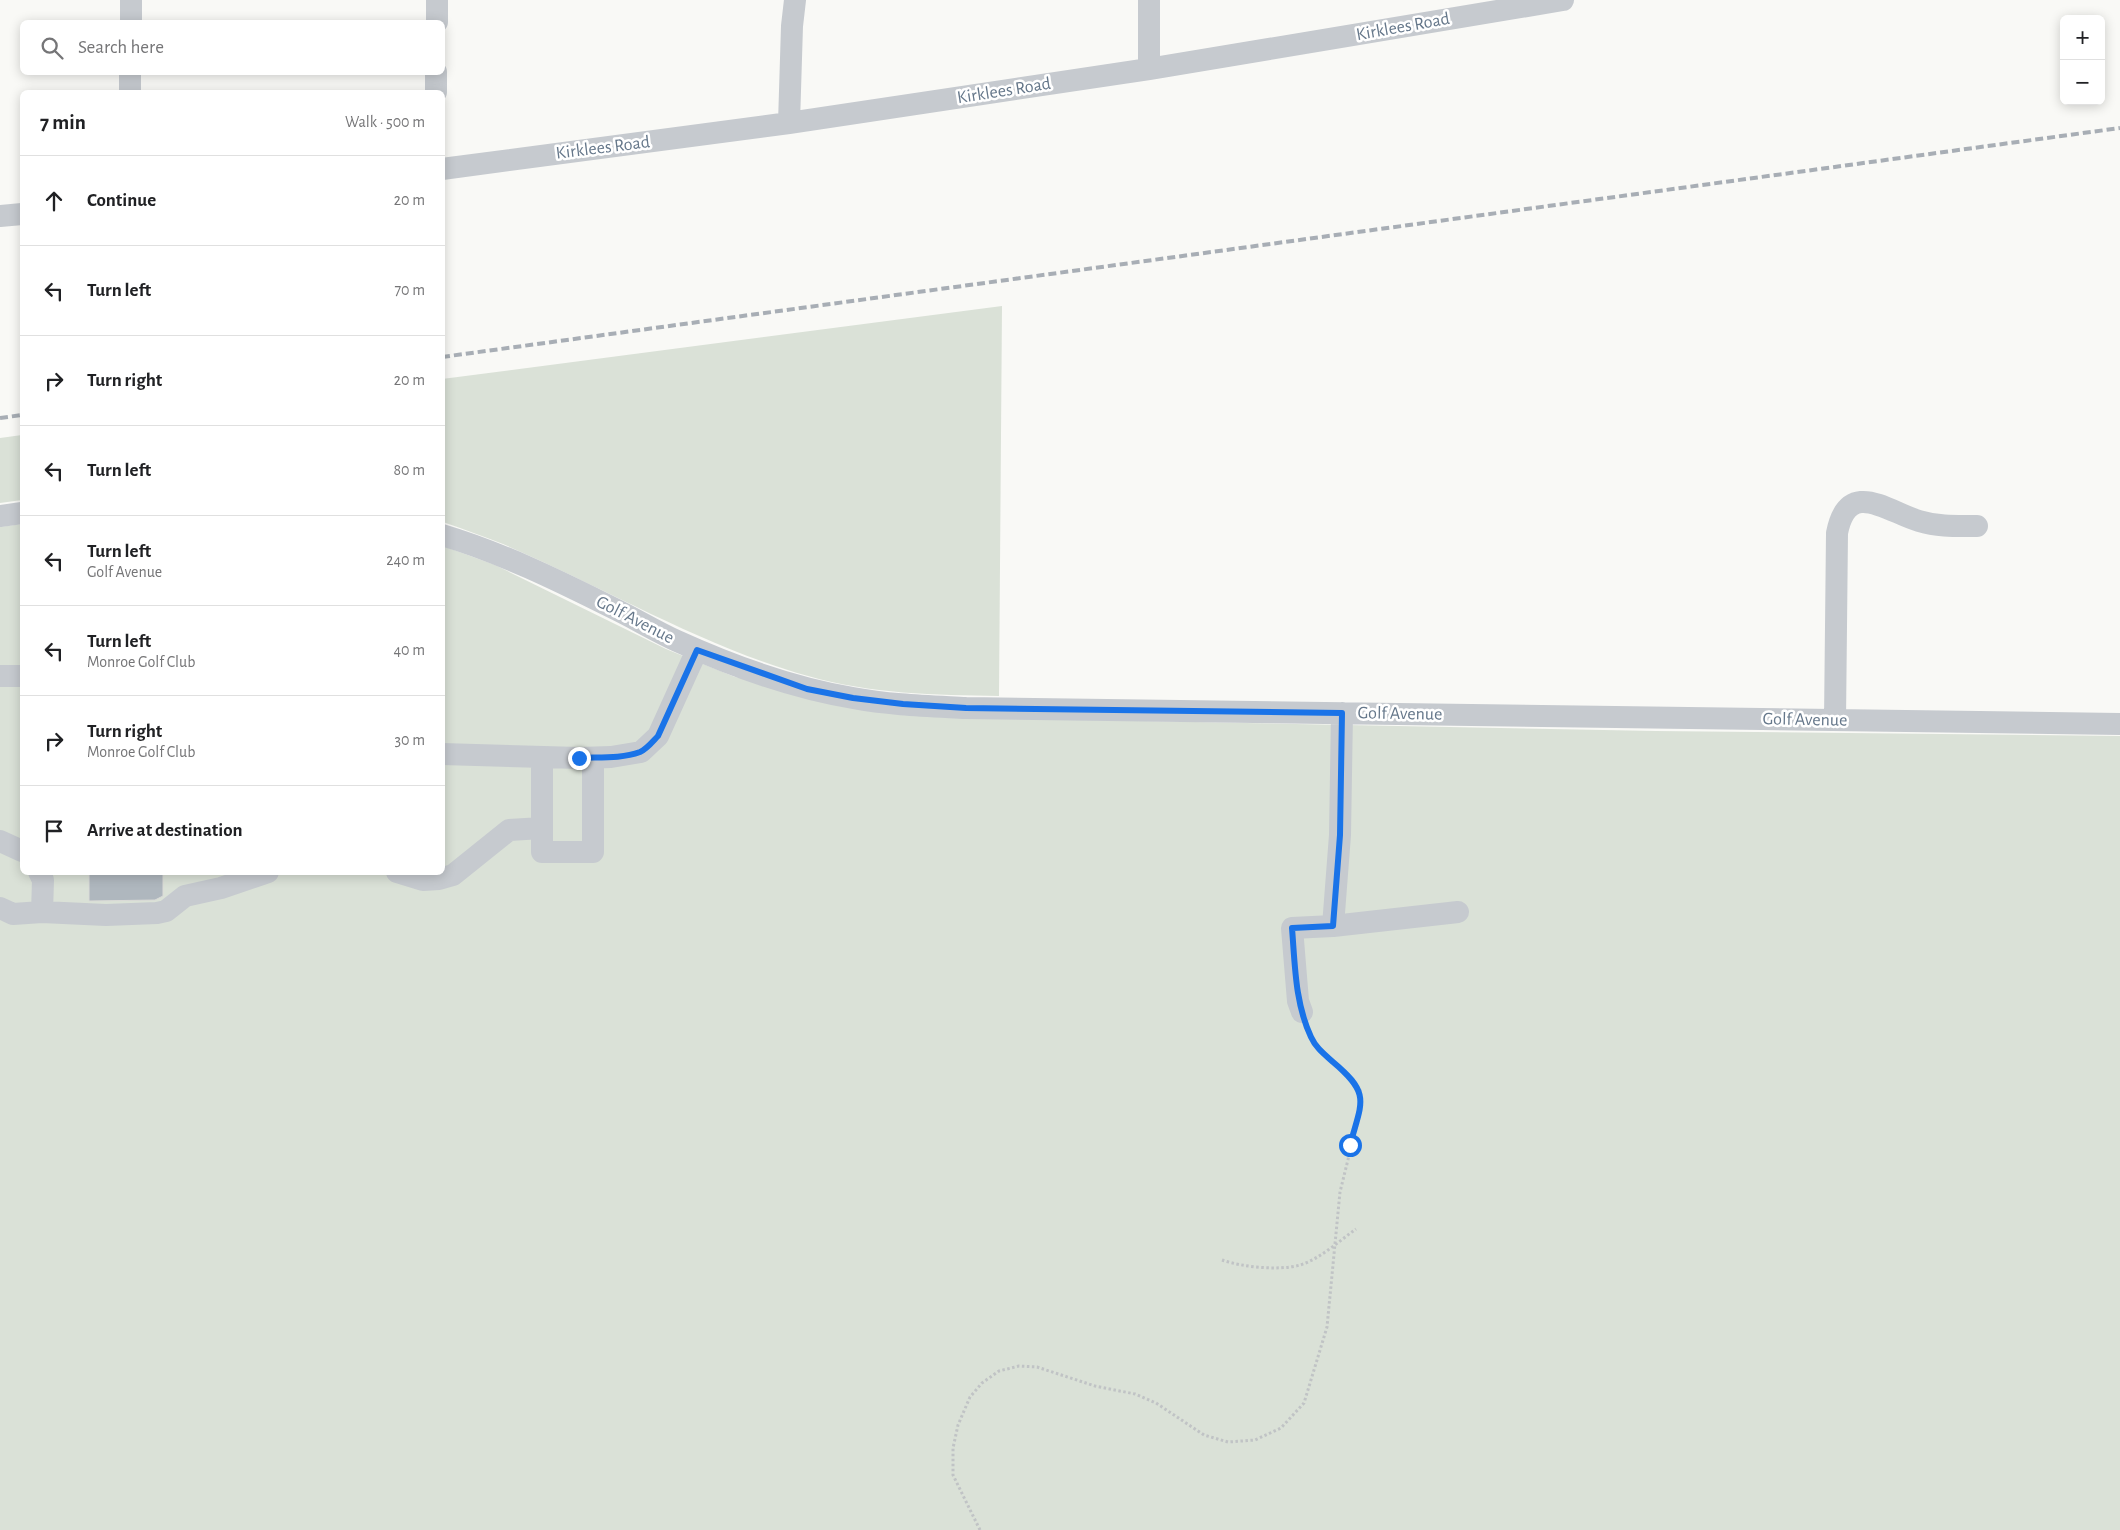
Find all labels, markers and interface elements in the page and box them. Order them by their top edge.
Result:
street label: Kirklees Road [1355,10,1451,44]
map controls [2060,15,2105,105]
button: + [2060,15,2105,60]
search box [20,20,445,75]
icon: search [38,34,66,62]
text: Search here [78,38,164,57]
button: − [2060,60,2105,105]
street label: Kirklees Road [956,75,1052,107]
text: 7 min [40,112,86,133]
text: Walk · 500 m [345,114,425,130]
street label: Kirklees Road [555,133,651,163]
icon: ahead [40,187,68,215]
text: Continue [87,191,156,210]
text: 20 m [394,192,425,208]
icon: left [40,277,68,305]
text: Turn left [87,281,151,300]
text: 70 m [394,282,425,298]
icon: right [40,367,68,395]
text: Turn right [87,371,162,390]
text: 20 m [394,372,425,388]
icon: left [40,457,68,485]
text: Turn left [87,461,151,480]
text: 80 m [394,462,425,478]
text: Turn left [87,542,151,561]
icon: left [40,547,68,575]
text: 240 m [386,552,425,568]
text: Golf Avenue [87,564,162,580]
street label: Golf Avenue [593,593,677,647]
text: Turn left [87,632,151,651]
icon: left [40,637,68,665]
text: 40 m [393,642,425,658]
text: Monroe Golf Club [87,654,195,670]
street label: Golf Avenue [1358,704,1442,724]
street label: Golf Avenue [1763,710,1847,730]
text: Turn right [87,722,162,741]
icon: right [40,727,68,755]
text: 30 m [395,732,425,748]
text: Monroe Golf Club [87,744,195,760]
route end [568,747,591,770]
icon: arrive [40,817,68,845]
text: Arrive at destination [87,821,243,840]
route start [1339,1134,1362,1157]

